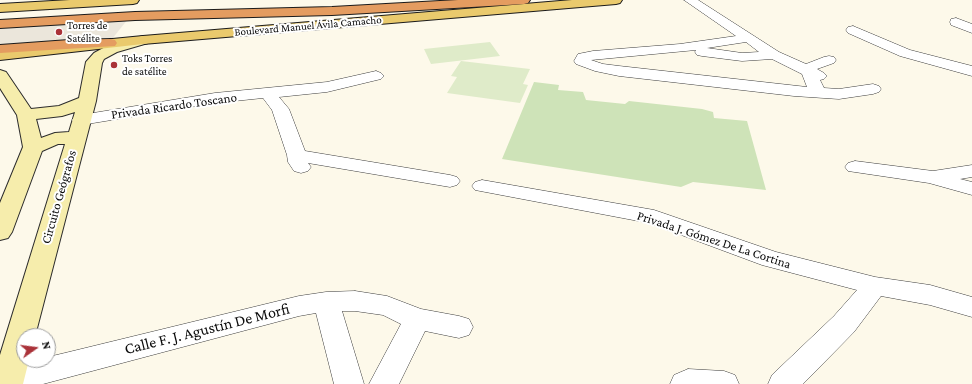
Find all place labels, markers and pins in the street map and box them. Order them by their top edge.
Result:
place label: Torres de Satélite [67,19,107,45]
marker: Torres de Satélite [54,27,64,37]
place label: Toks Torres de satélite [122,52,172,78]
marker: Toks Torres de satélite [109,60,119,70]

